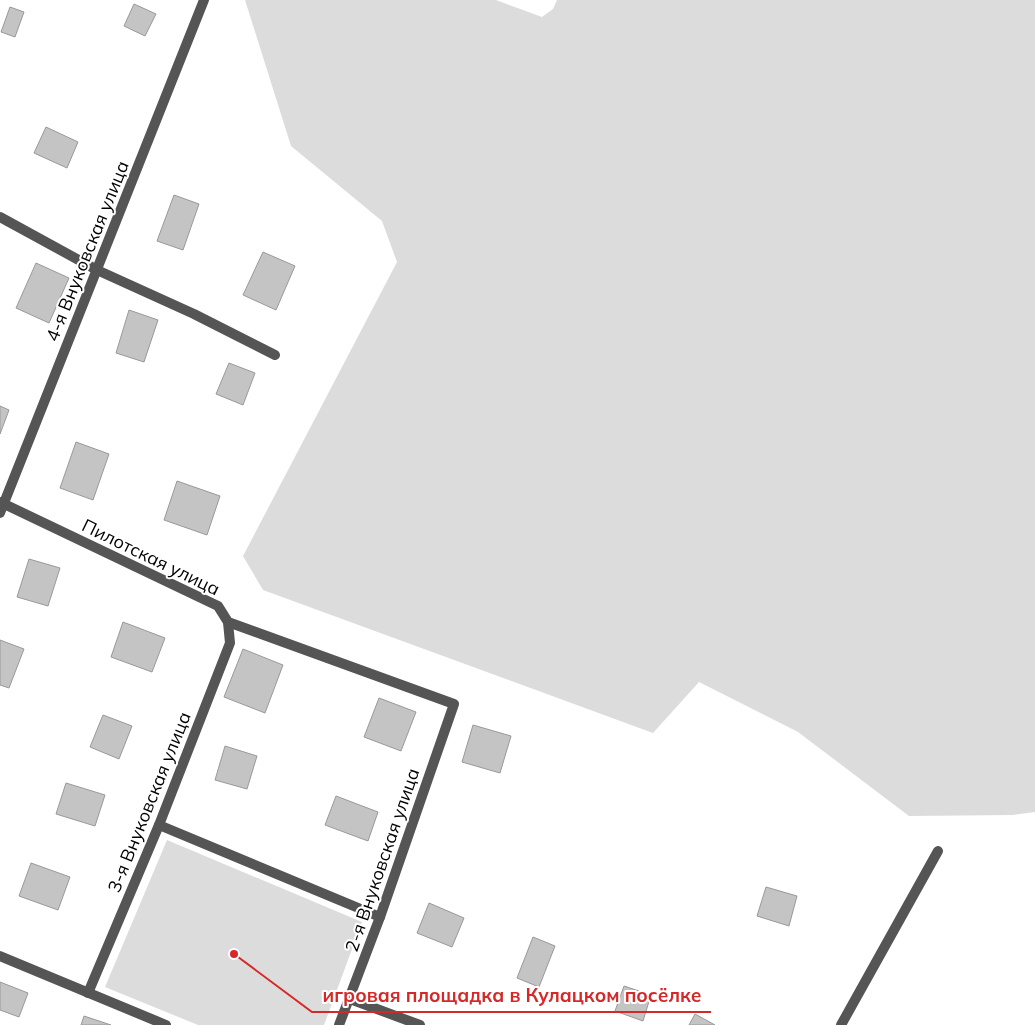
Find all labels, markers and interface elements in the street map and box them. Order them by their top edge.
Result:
street label: 4-я Внуковская улица [40,157,134,345]
street label: Пилотская улица [78,514,224,600]
street label: 3-я Внуковская улица [102,708,196,896]
street label: 2-я Внуковская улица [340,765,424,955]
callout: игровая площадка в Кулацком посёлке [312,978,711,1012]
text: игровая площадка в Кулацком посёлке [323,983,701,1007]

